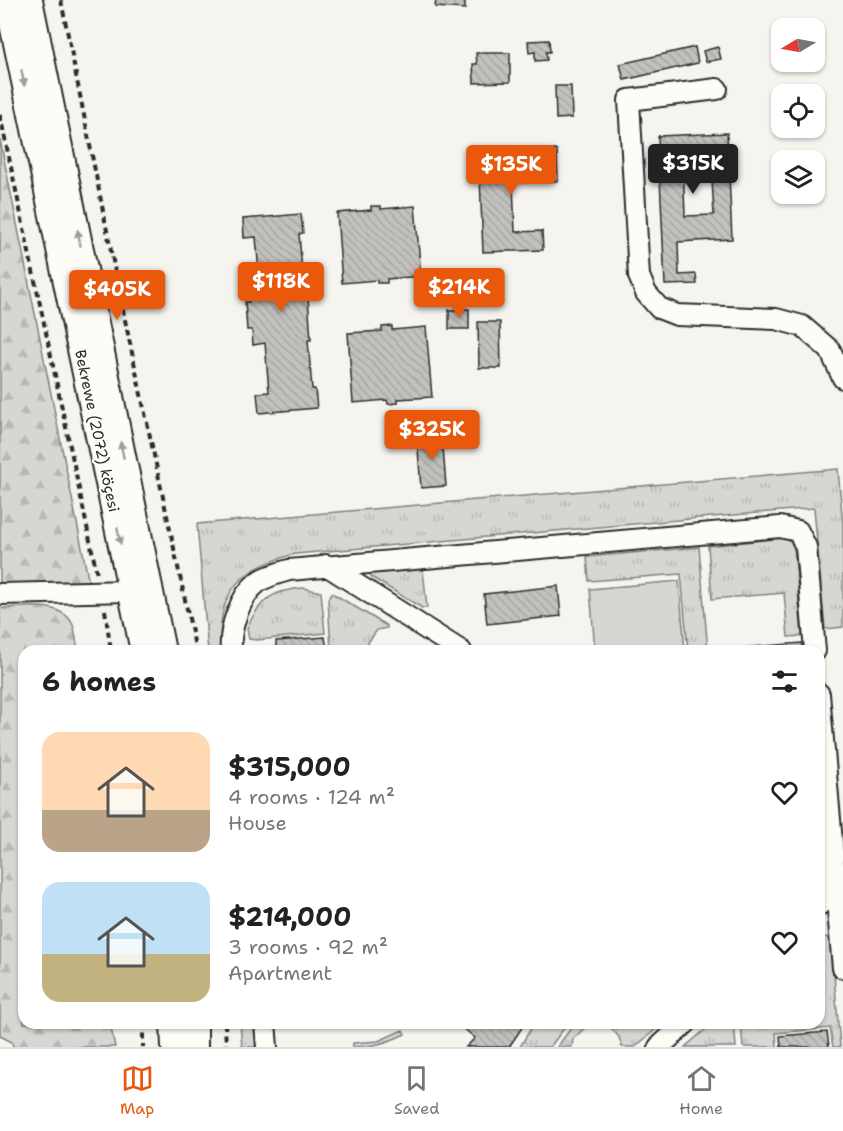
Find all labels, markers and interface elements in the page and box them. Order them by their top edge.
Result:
north arrow [771,18,825,72]
map controls [771,18,825,204]
one-way arrow [19,69,28,88]
button: locate [771,84,825,138]
pin: $315K [651,144,735,195]
pin: $135K [469,145,553,196]
text: $315K [662,150,724,176]
button: layers [771,150,825,204]
text: $135K [480,151,542,177]
one-way arrow [74,228,83,247]
pin: $118K [239,262,323,313]
text: $118K [252,268,310,294]
pin: $214K [417,268,501,319]
pin: $405K [75,270,159,321]
text: $214K [428,274,490,300]
text: $405K [83,276,151,302]
street label: Bekrewe (2072) köçesi [70,348,124,514]
pin: $325K [390,410,474,461]
text: $325K [399,416,465,442]
one-way arrow [117,440,126,459]
one-way arrow [115,527,124,546]
text: 6 homes [42,664,156,699]
icon: filters [768,665,801,698]
text: $315,000 [228,749,351,784]
icon: home [90,756,162,828]
icon: heart [768,776,801,809]
text: 4 rooms · 124 m² [228,784,395,810]
text: House [228,810,287,836]
text: $214,000 [228,899,351,934]
icon: home [90,906,162,978]
icon: heart [768,926,801,959]
text: 3 rooms · 92 m² [228,934,388,960]
text: Apartment [228,960,332,986]
tab: Map [120,1062,154,1119]
tab: Saved [394,1062,439,1119]
tab: Home [679,1062,723,1119]

